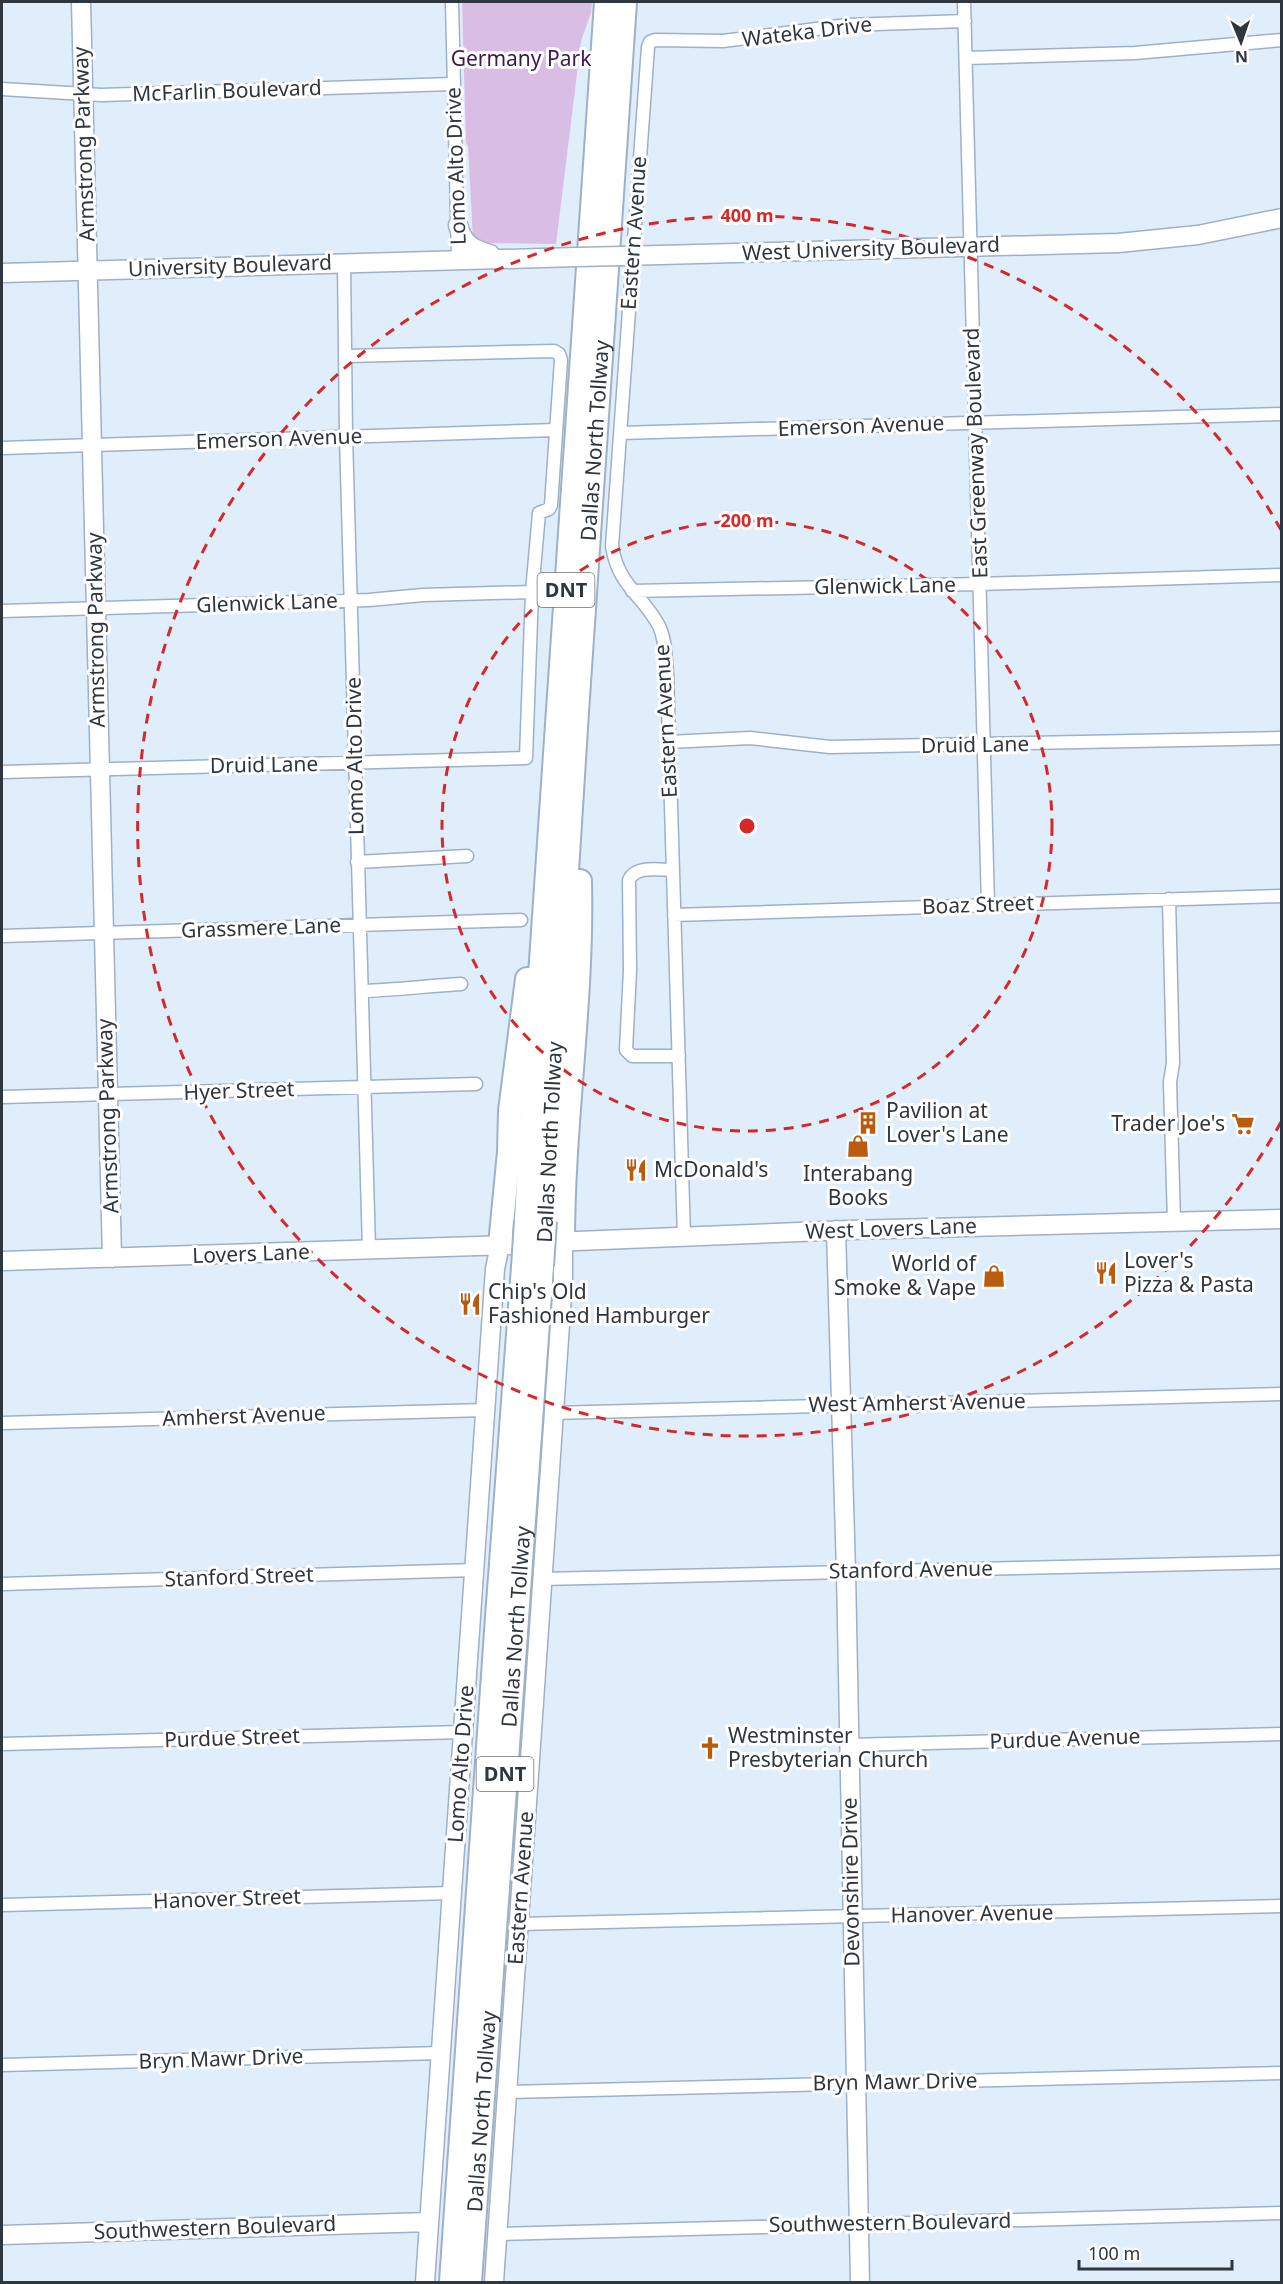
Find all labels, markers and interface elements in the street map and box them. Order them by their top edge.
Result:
street label: Wateka Drive [740,9,873,53]
north arrow [1211,12,1271,72]
park label: Germany Park [451,44,592,72]
street label: Armstrong Parkway [66,46,100,242]
text: N [1235,46,1248,68]
street label: McFarlin Boulevard [132,73,322,107]
street label: Lomo Alto Drive [438,87,472,245]
street label: Eastern Avenue [614,155,652,311]
text: 400 m [720,203,774,227]
street label: West University Boulevard [742,230,1000,266]
street label: University Boulevard [128,247,332,283]
street label: East Greenway Boulevard [957,327,993,579]
street label: Dallas North Tollway [574,339,615,542]
street label: Emerson Avenue [777,408,945,442]
street label: Emerson Avenue [195,421,363,455]
text: 200 m [720,508,774,532]
street label: Armstrong Parkway [79,532,111,728]
street label: Glenwick Lane [814,570,956,600]
road number: DNT [538,573,594,607]
street label: Glenwick Lane [196,586,338,618]
street label: Eastern Avenue [647,644,683,799]
street label: Lomo Alto Drive [339,677,369,835]
street label: Druid Lane [921,729,1029,759]
street label: Druid Lane [210,749,318,779]
centre of rings [737,816,757,836]
street label: Boaz Street [921,888,1035,920]
street label: Grassmere Lane [180,910,341,944]
street label: Armstrong Parkway [90,1018,124,1214]
street label: Dallas North Tollway [530,1040,568,1243]
street label: Hyer Street [183,1074,295,1106]
place label: Pavilion at Lover's Lane [886,1096,1009,1148]
place label: Trader Joe's [1111,1109,1225,1137]
building icon: Pavilion at Lover's Lane [855,1110,881,1136]
supermarket icon: Trader Joe's [1230,1111,1256,1137]
shop icon: Interabang Books [845,1133,871,1159]
place label: McDonald's [654,1155,768,1183]
restaurant icon: McDonald's [623,1157,649,1183]
place label: Interabang Books [803,1159,913,1211]
street label: West Lovers Lane [805,1211,977,1245]
street label: Lovers Lane [192,1237,310,1269]
place label: Lover's Pizza & Pasta [1124,1246,1254,1298]
place label: World of Smoke & Vape [834,1249,978,1301]
restaurant icon: Lover's Pizza & Pasta [1093,1260,1119,1286]
shop icon: World of Smoke & Vape [981,1263,1007,1289]
place label: Chip's Old Fashioned Hamburger [488,1277,710,1329]
restaurant icon: Chip's Old Fashioned Hamburger [457,1291,483,1317]
street label: West Amherst Avenue [808,1386,1026,1418]
street label: Amherst Avenue [162,1398,326,1432]
street label: Dallas North Tollway [494,1525,537,1728]
street label: Stanford Avenue [829,1554,993,1584]
street label: Stanford Street [164,1559,314,1593]
street label: Lomo Alto Drive [441,1684,479,1844]
street label: Purdue Street [164,1721,301,1753]
place label: Westminster Presbyterian Church [728,1721,928,1773]
street label: Purdue Avenue [989,1721,1141,1755]
church icon: Westminster Presbyterian Church [697,1735,723,1761]
road number: DNT [476,1757,534,1791]
street label: Devonshire Drive [835,1797,865,1967]
street label: Eastern Avenue [501,1810,539,1966]
street label: Hanover Street [153,1881,302,1915]
street label: Hanover Avenue [890,1898,1054,1928]
street label: Dallas North Tollway [460,2010,502,2213]
street label: Bryn Mawr Drive [138,2041,304,2075]
street label: Bryn Mawr Drive [812,2066,978,2096]
street label: Southwestern Boulevard [768,2206,1011,2238]
street label: Southwestern Boulevard [93,2209,337,2245]
scale bar [1079,2233,1232,2271]
text: 100 m [1088,2241,1140,2265]

